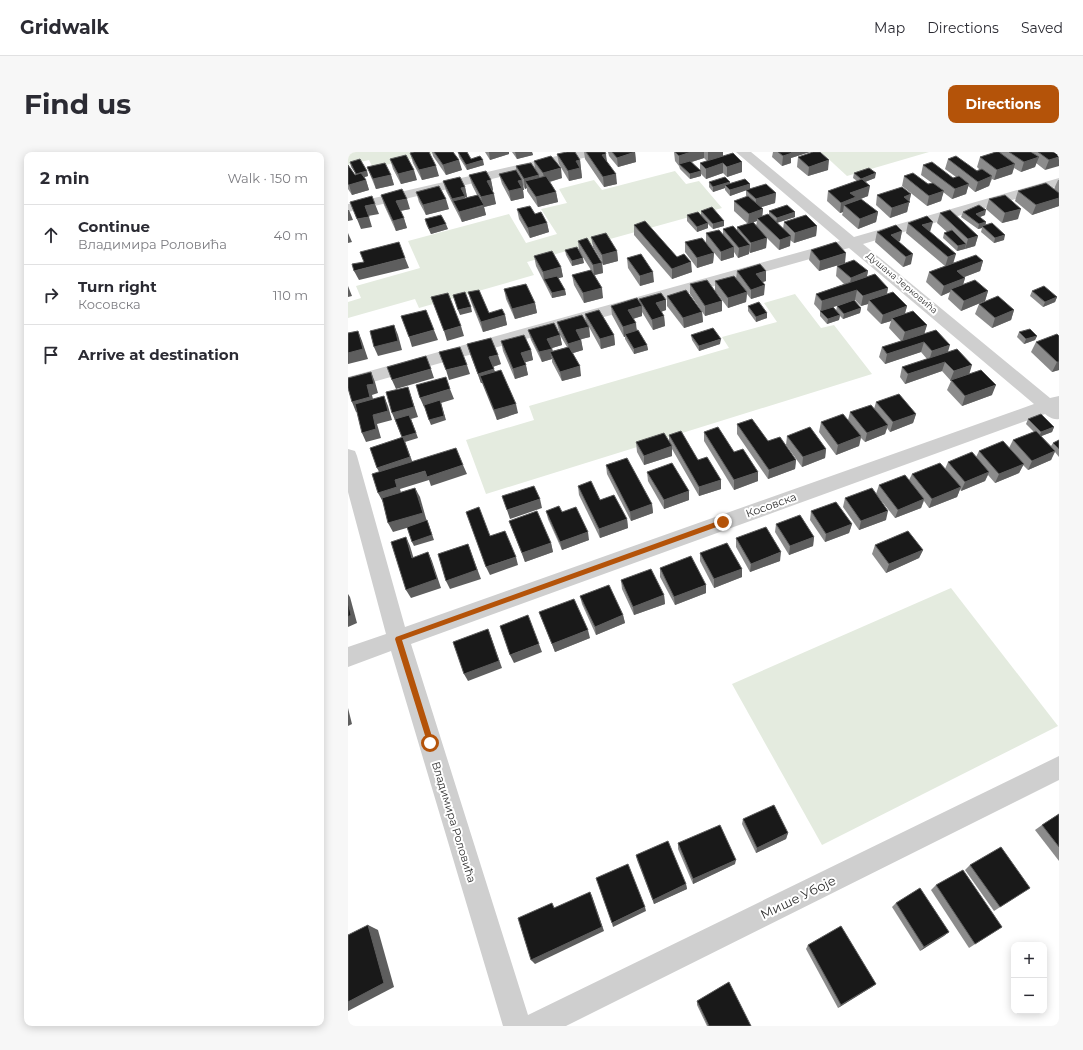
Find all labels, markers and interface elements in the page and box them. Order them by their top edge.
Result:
text: Gridwalk [20,16,109,39]
text: Map [874,19,905,37]
text: Directions [927,19,999,37]
text: Saved [1021,19,1063,37]
button: Directions [948,85,1059,123]
text: Find us [24,87,131,121]
text: 2 min [40,168,90,188]
text: Walk · 150 m [227,170,308,186]
text: Continue [78,217,150,236]
icon: ahead [40,224,62,246]
text: 40 m [274,227,308,243]
text: Владимира Роловића [78,236,227,252]
street label: Душана Јерковића [865,250,940,316]
text: Turn right [78,277,157,296]
icon: right [40,284,62,306]
text: 110 m [273,287,308,303]
text: Косовска [78,296,141,312]
icon: arrive [40,344,62,366]
text: Arrive at destination [78,345,239,364]
street label: Косовска [744,489,798,521]
route end [714,513,732,531]
route start [421,734,439,752]
street label: Владимира Роловића [429,760,479,884]
street label: Мише Убоје [758,872,838,922]
map controls [1011,942,1047,1014]
button: + [1011,942,1047,978]
button: − [1011,978,1047,1014]

